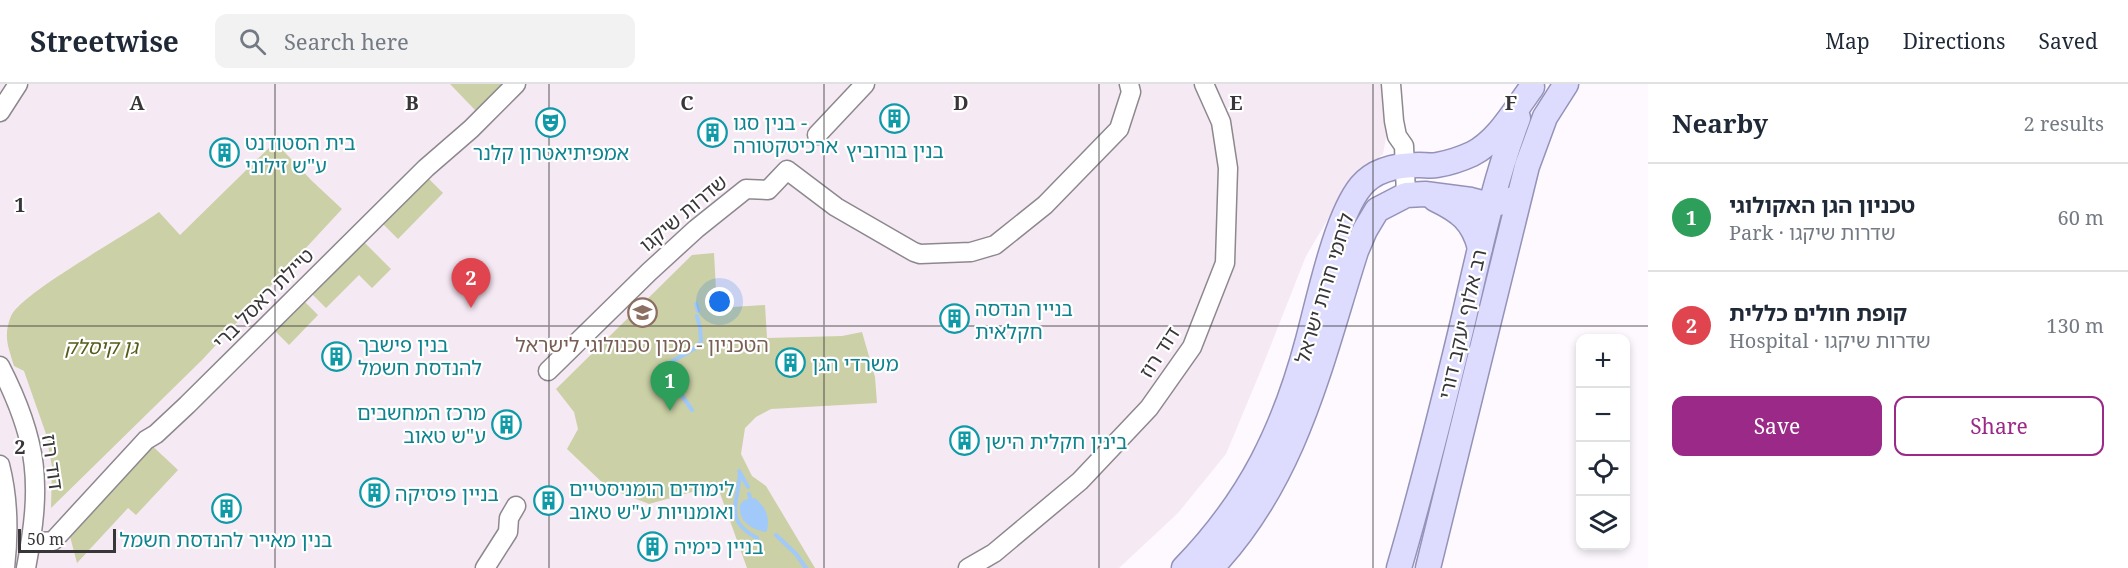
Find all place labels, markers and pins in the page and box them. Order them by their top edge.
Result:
building icon: בנין בורוביץ [879,103,911,135]
theatre icon: אמפיתיאטרון קלנר [535,106,567,138]
place label: בנין סגו - ארכיטקטורה [733,109,838,159]
building icon: בנין סגו - ארכיטקטורה [696,117,728,149]
place label: בית הסטודנט ע"ש זילוני [245,129,356,179]
building icon: בית הסטודנט ע"ש זילוני [208,137,240,169]
place label: בנין בורוביץ [846,137,944,164]
place label: אמפיתיאטרון קלנר [473,139,629,166]
pin: 2 [452,258,490,308]
place label: בניין הנדסה חקלאית [975,295,1073,345]
school or university icon: הטכניון - מכון טכנולוגי לישראל [626,297,658,329]
building icon: בניין הנדסה חקלאית [938,303,970,335]
place label: בנין פישבך להנדסת חשמל [358,331,482,381]
place label: הטכניון - מכון טכנולוגי לישראל [515,331,769,358]
building icon: בנין פישבך להנדסת חשמל [321,340,353,372]
building icon: משרדי הגן [775,347,807,379]
place label: משרדי הגן [812,350,899,377]
pin: 1 [650,362,690,411]
place label: מרכז המחשבים ע"ש טאוב [357,399,486,449]
building icon: מרכז המחשבים ע"ש טאוב [491,408,523,440]
building icon: בינין חקלית הישן [948,425,980,457]
place label: בינין חקלית הישן [985,428,1128,455]
place label: לימודים הומניסטיים ואומנויות ע"ש טאוב [569,475,735,525]
building icon: בניין פיסיקה [358,477,390,509]
place label: בניין פיסיקה [395,480,499,507]
building icon: לימודים הומניסטיים ואומנויות ע"ש טאוב [532,484,564,516]
building icon: בנין מאייר להנדסת חשמל [210,493,242,525]
place label: בנין מאייר להנדסת חשמל [120,526,332,553]
building icon: בניין כימיה [637,530,669,562]
place label: בניין כימיה [674,533,764,560]

